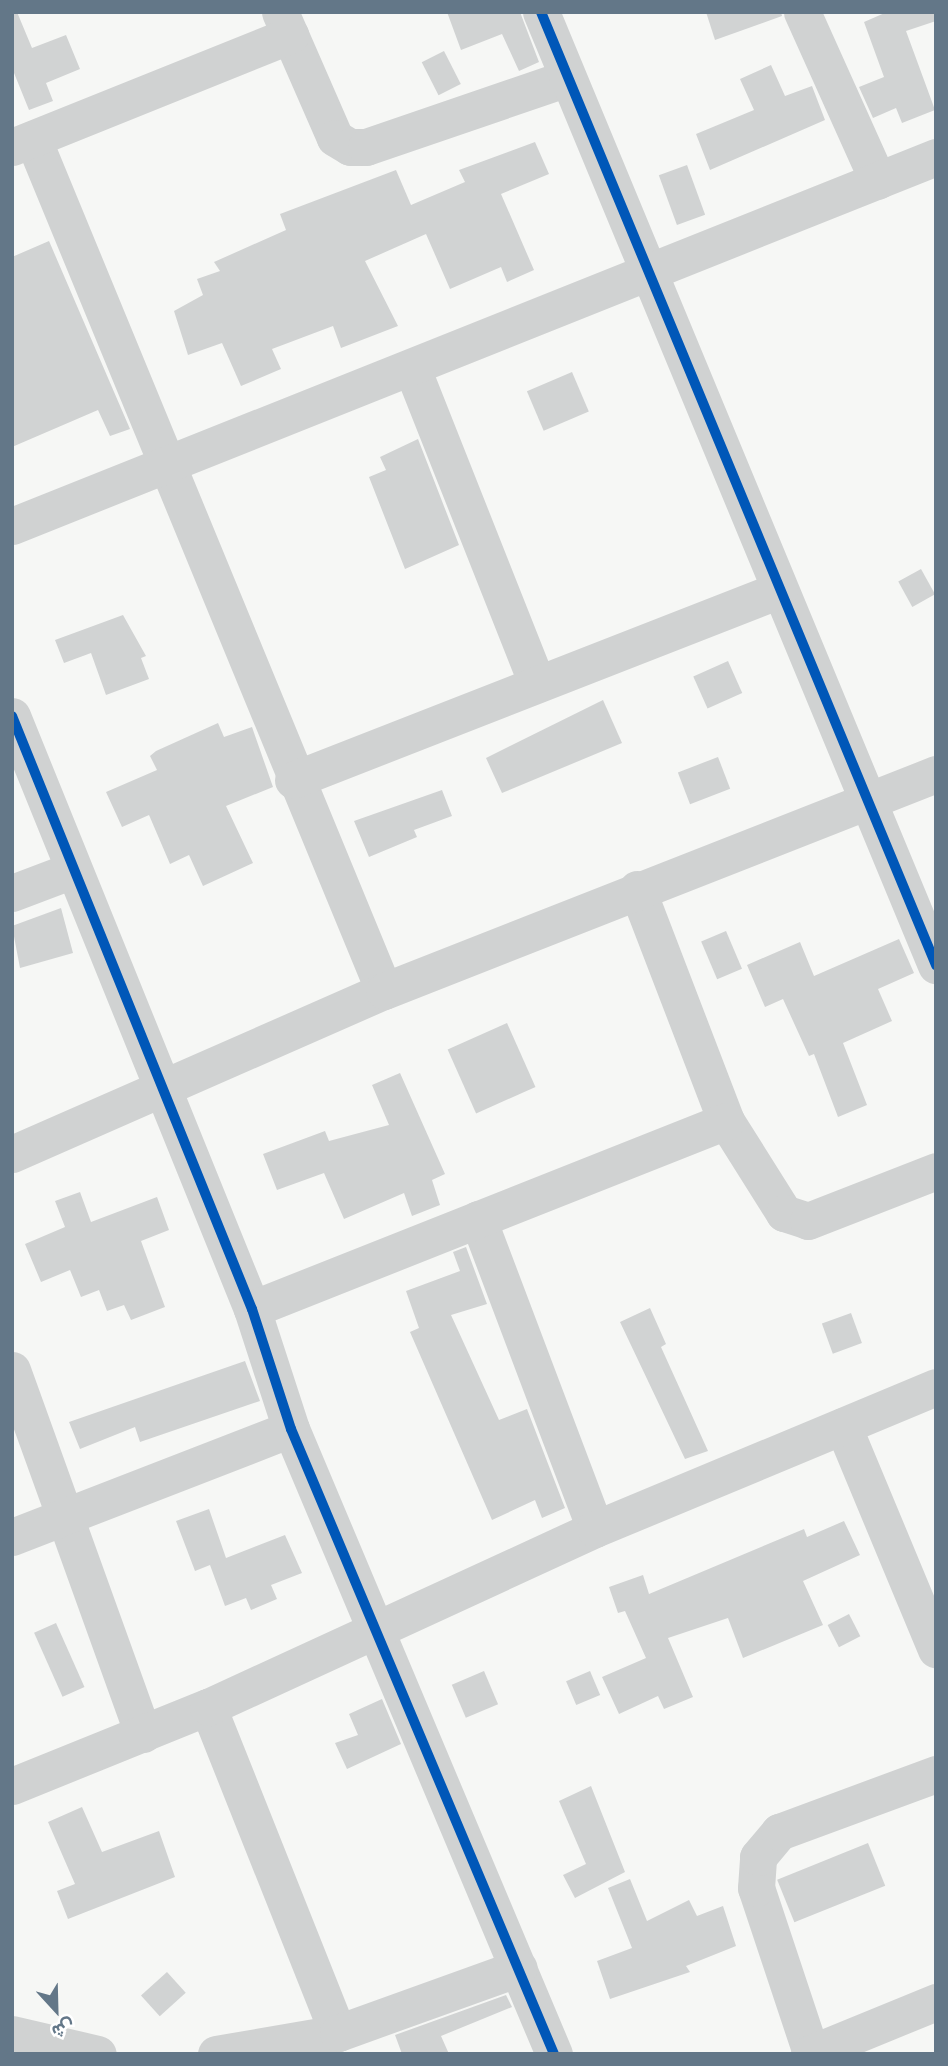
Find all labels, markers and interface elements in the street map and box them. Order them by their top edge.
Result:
north arrow [21,1975,91,2045]
text: ش [49,2015,79,2044]

